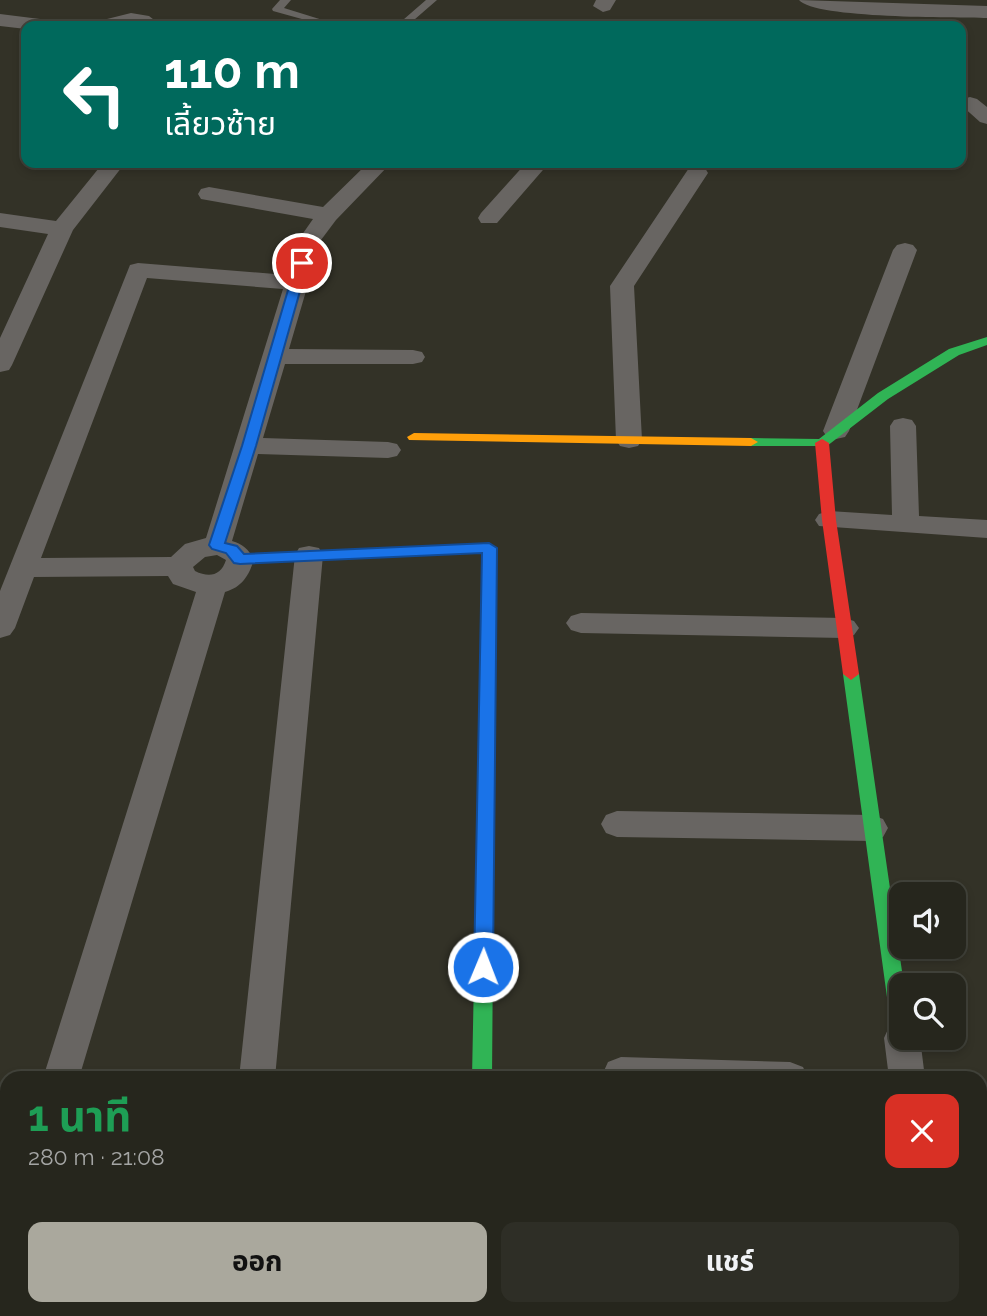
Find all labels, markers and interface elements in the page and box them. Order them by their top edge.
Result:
text: 110 m [164,42,300,99]
icon: left [49,49,140,140]
text: เลี้ยวซ้าย [164,105,276,142]
pin [272,233,332,293]
icon: arrive [283,244,321,282]
map controls [889,882,966,1050]
button: sound [889,882,966,959]
position arrow [446,930,520,1004]
button: search [889,973,966,1050]
text: 1 นาที [28,1092,131,1141]
button: close [885,1094,959,1168]
text: 280 m · 21:08 [28,1143,165,1170]
button: ออก [28,1222,487,1302]
button: แชร์ [501,1222,959,1302]

